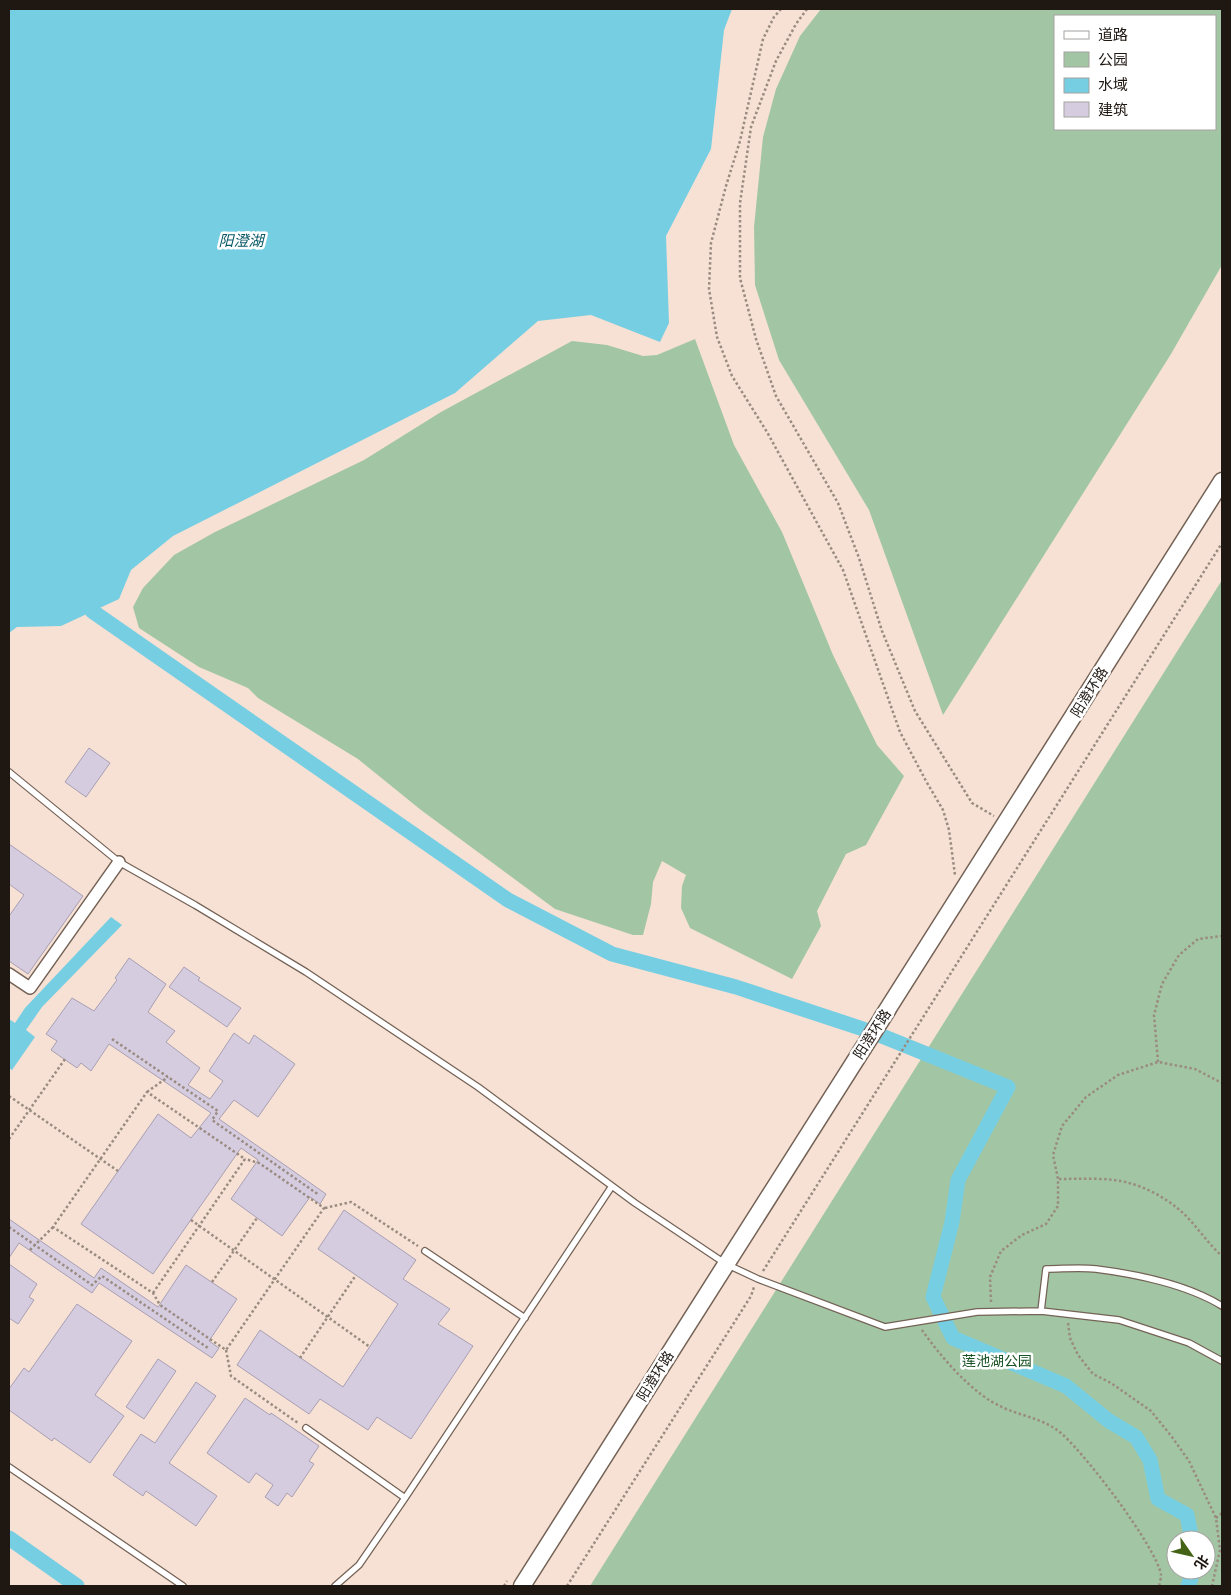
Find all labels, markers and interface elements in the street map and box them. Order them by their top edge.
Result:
legend [1054,15,1216,130]
text: 道路 [1098,26,1128,44]
text: 公园 [1098,51,1128,69]
text: 水域 [1098,76,1128,94]
text: 建筑 [1098,101,1128,119]
water label: 阳澄湖 [218,232,265,250]
street label: 阳澄环路 [1067,663,1111,721]
street label: 阳澄环路 [849,1006,895,1062]
street label: 阳澄环路 [633,1347,677,1405]
park label: 莲池湖公园 [962,1352,1032,1370]
north arrow [1166,1530,1216,1580]
text: 北 [1190,1551,1213,1573]

